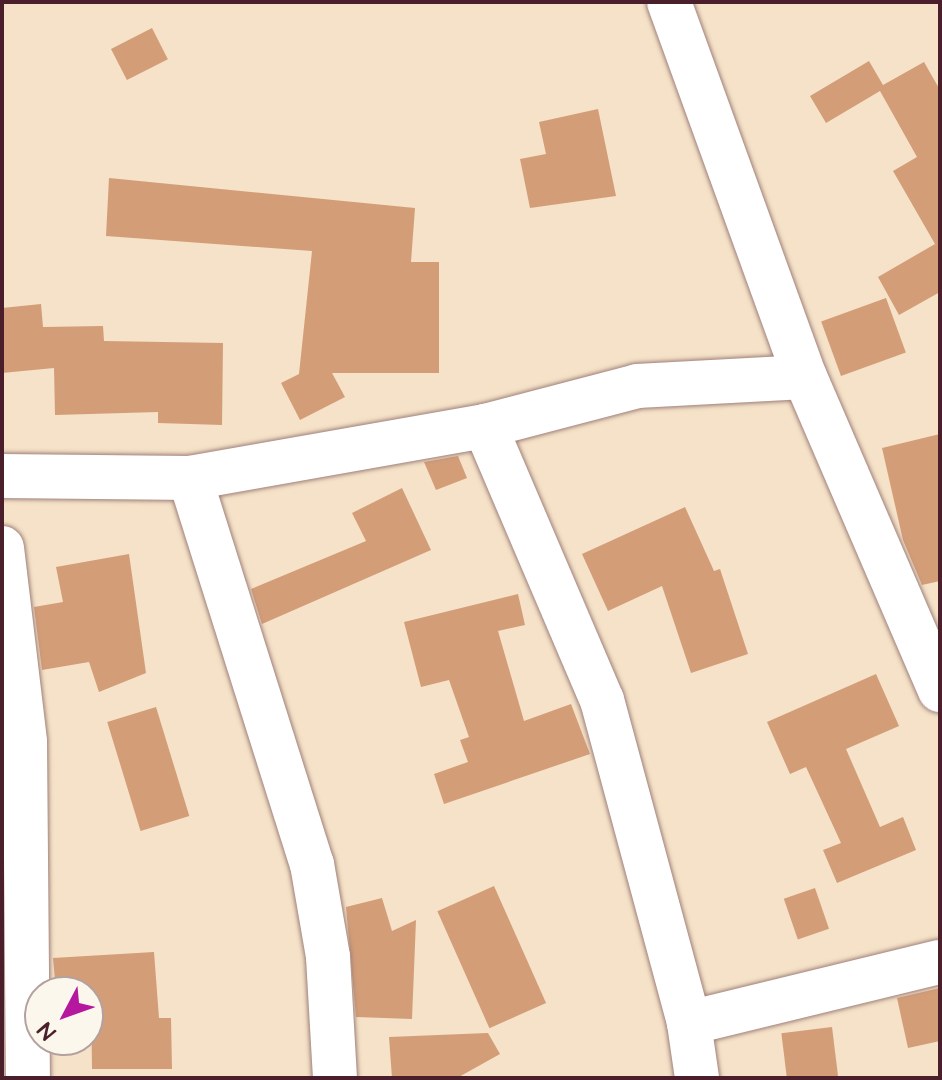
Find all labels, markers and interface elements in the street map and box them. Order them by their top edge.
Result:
north arrow [24,976,104,1056]
text: N [31,1015,63,1046]

